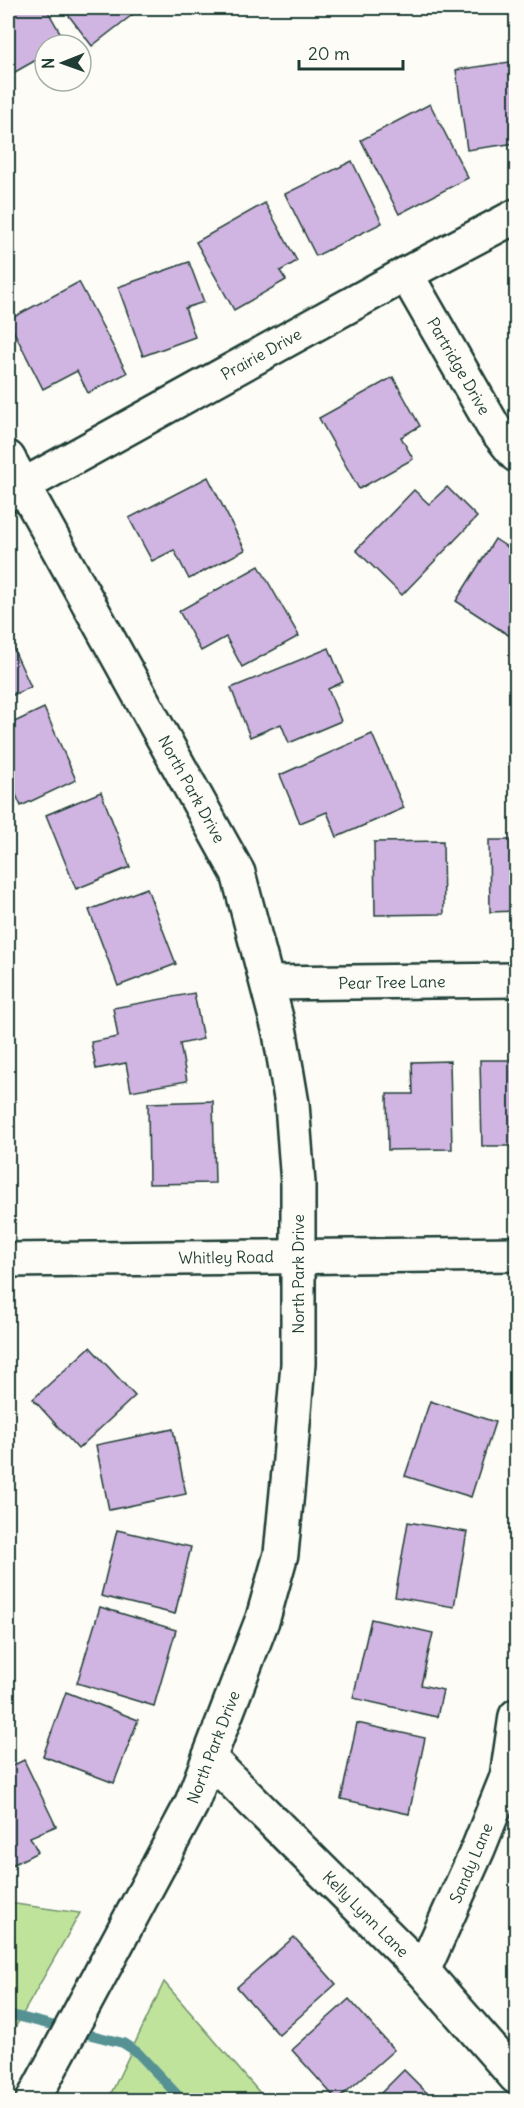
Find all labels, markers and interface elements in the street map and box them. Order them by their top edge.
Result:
north arrow [33,33,93,93]
scale bar [299,33,402,71]
text: 20 m [308,42,350,65]
text: N [38,58,58,69]
street label: Partridge Drive [423,314,495,418]
street label: Prairie Drive [217,324,305,384]
street label: North Park Drive [154,732,230,846]
street label: Pear Tree Lane [338,971,446,993]
street label: North Park Drive [288,1214,308,1334]
street label: Whitley Road [178,1246,274,1268]
street label: North Park Drive [182,1688,244,1806]
street label: Sandy Lane [445,1820,497,1906]
street label: Kelly Lynn Lane [319,1867,413,1961]

